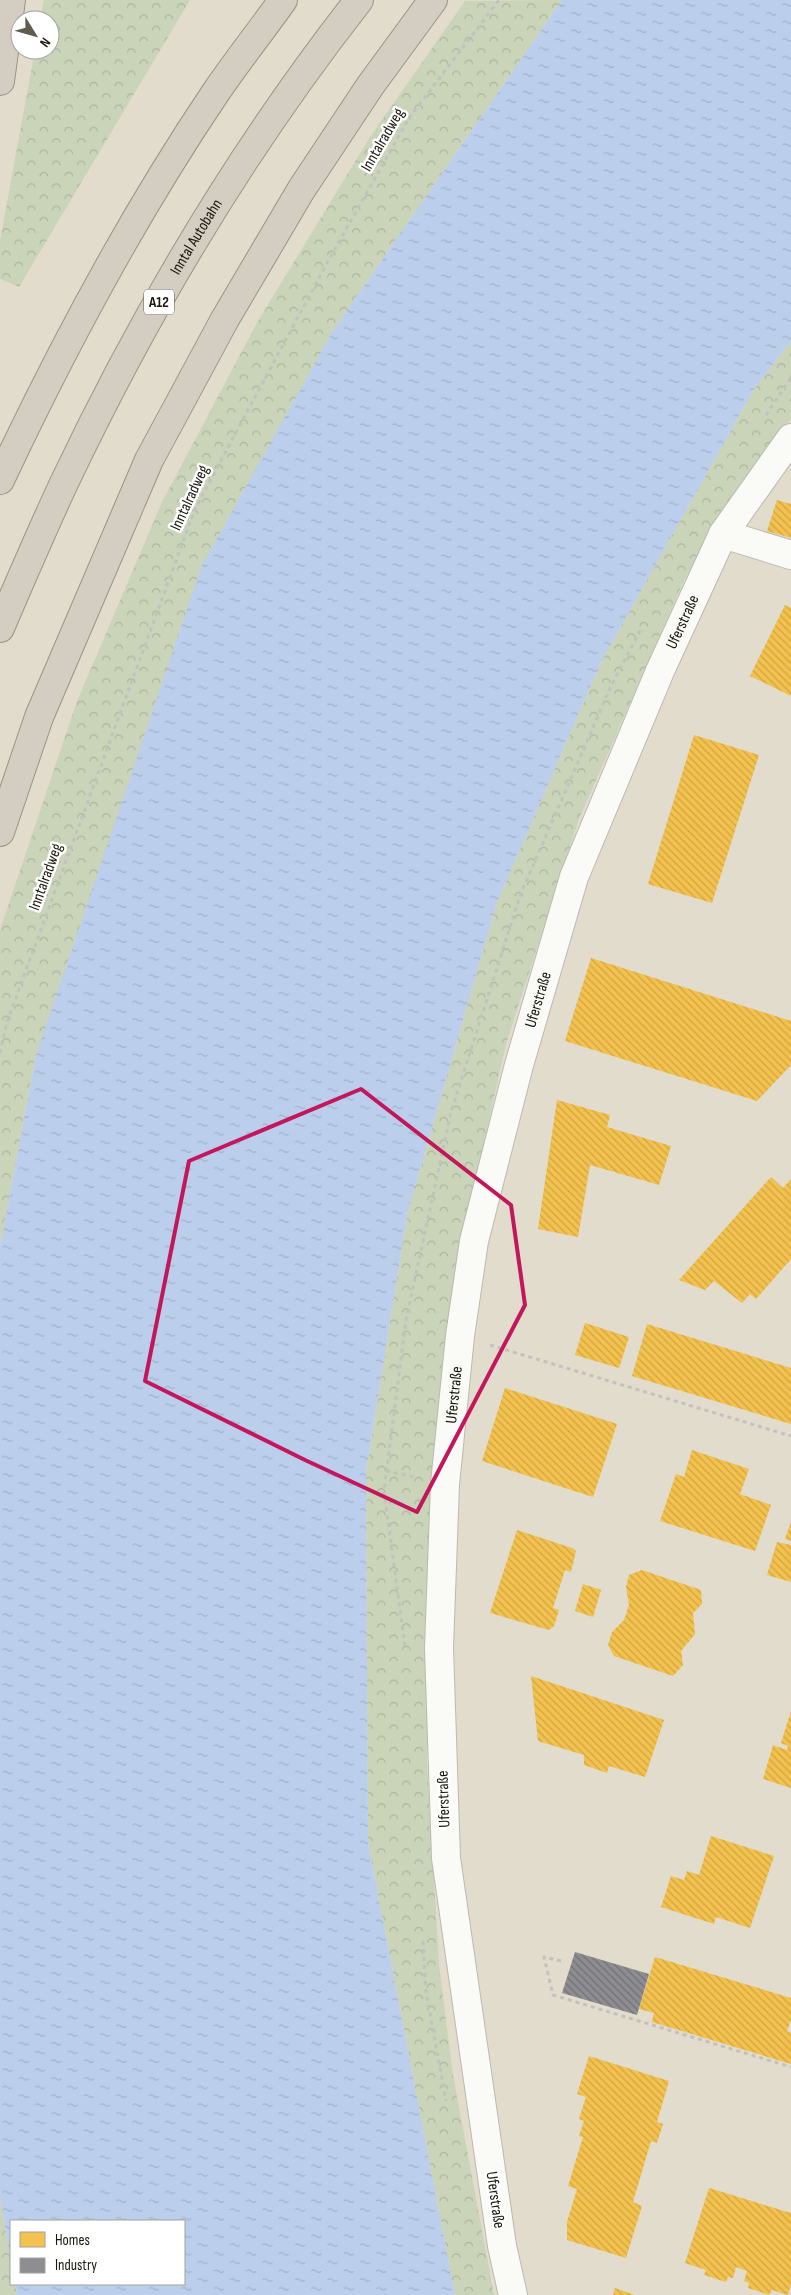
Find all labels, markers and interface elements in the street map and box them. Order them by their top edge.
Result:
north arrow [10,10,60,60]
text: N [36,34,54,51]
street label: Inntalradweg [357,105,409,175]
street label: Inntal Autobahn [166,196,226,278]
road number: A12 [144,290,174,314]
street label: Inntalradweg [167,462,213,534]
street label: Uferstraße [662,592,703,652]
street label: Inntalradweg [25,841,67,913]
street label: Uferstraße [521,969,555,1030]
street label: Uferstraße [442,1365,466,1424]
street label: Uferstraße [434,1770,454,1828]
street label: Uferstraße [482,2170,508,2230]
legend [10,2220,185,2285]
text: Homes [55,2231,90,2250]
text: Industry [55,2256,97,2275]

